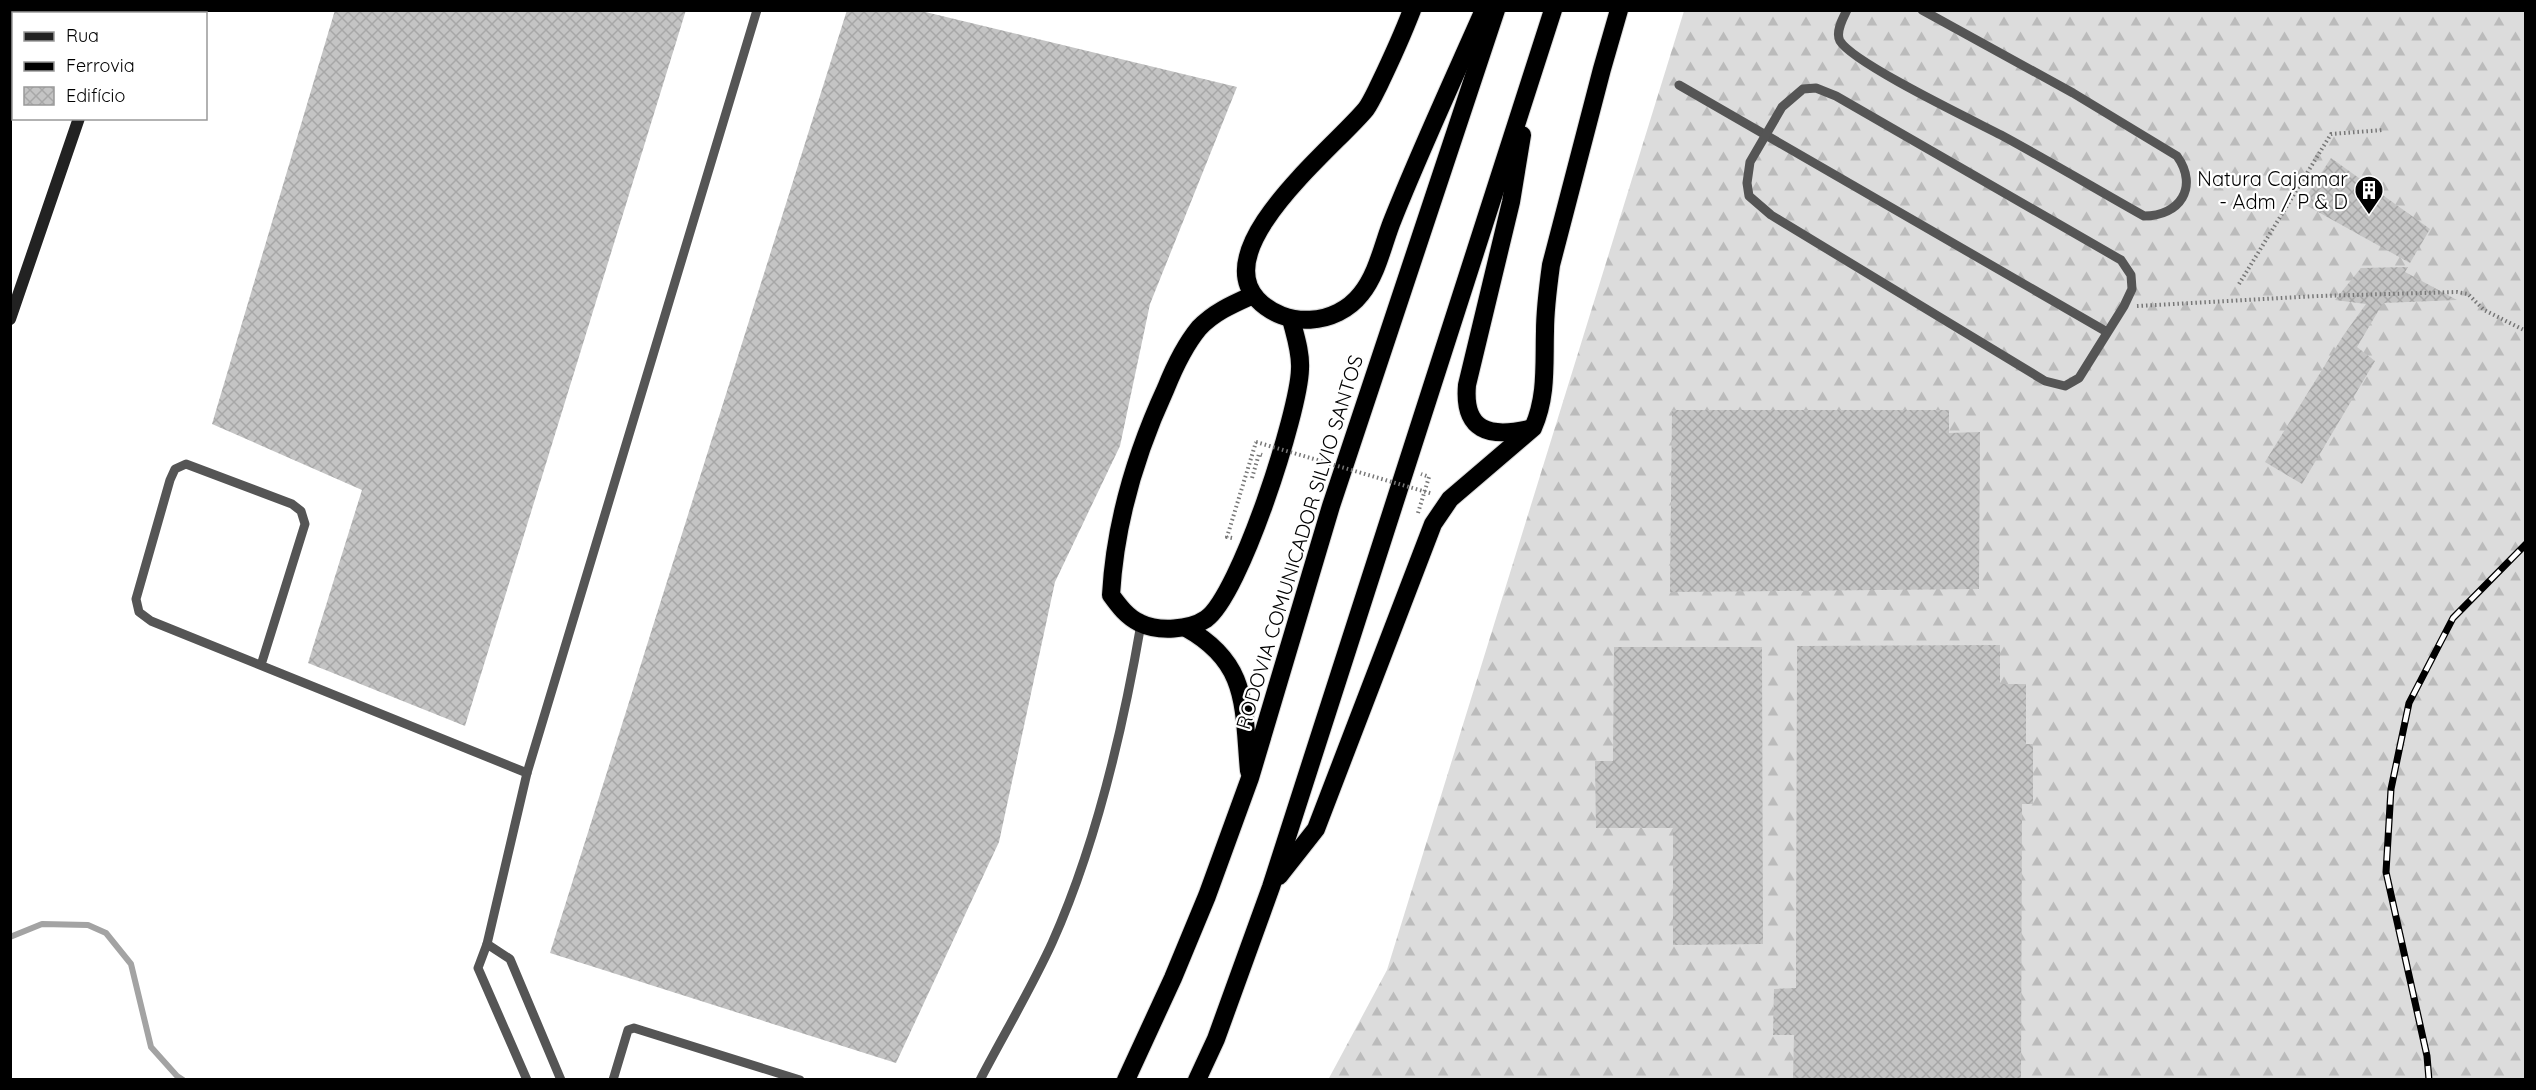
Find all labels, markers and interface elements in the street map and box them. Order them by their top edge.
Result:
legend [12,12,207,120]
text: Rua [66,24,99,47]
text: Ferrovia [66,54,135,77]
text: Edifício [66,84,125,107]
place label: Natura Cajamar - Adm / P & D [2197,166,2348,214]
building icon: Natura Cajamar - Adm / P & D [2353,174,2385,216]
street label: RODOVIA COMUNICADOR SILVIO SANTOS [1230,352,1368,732]

